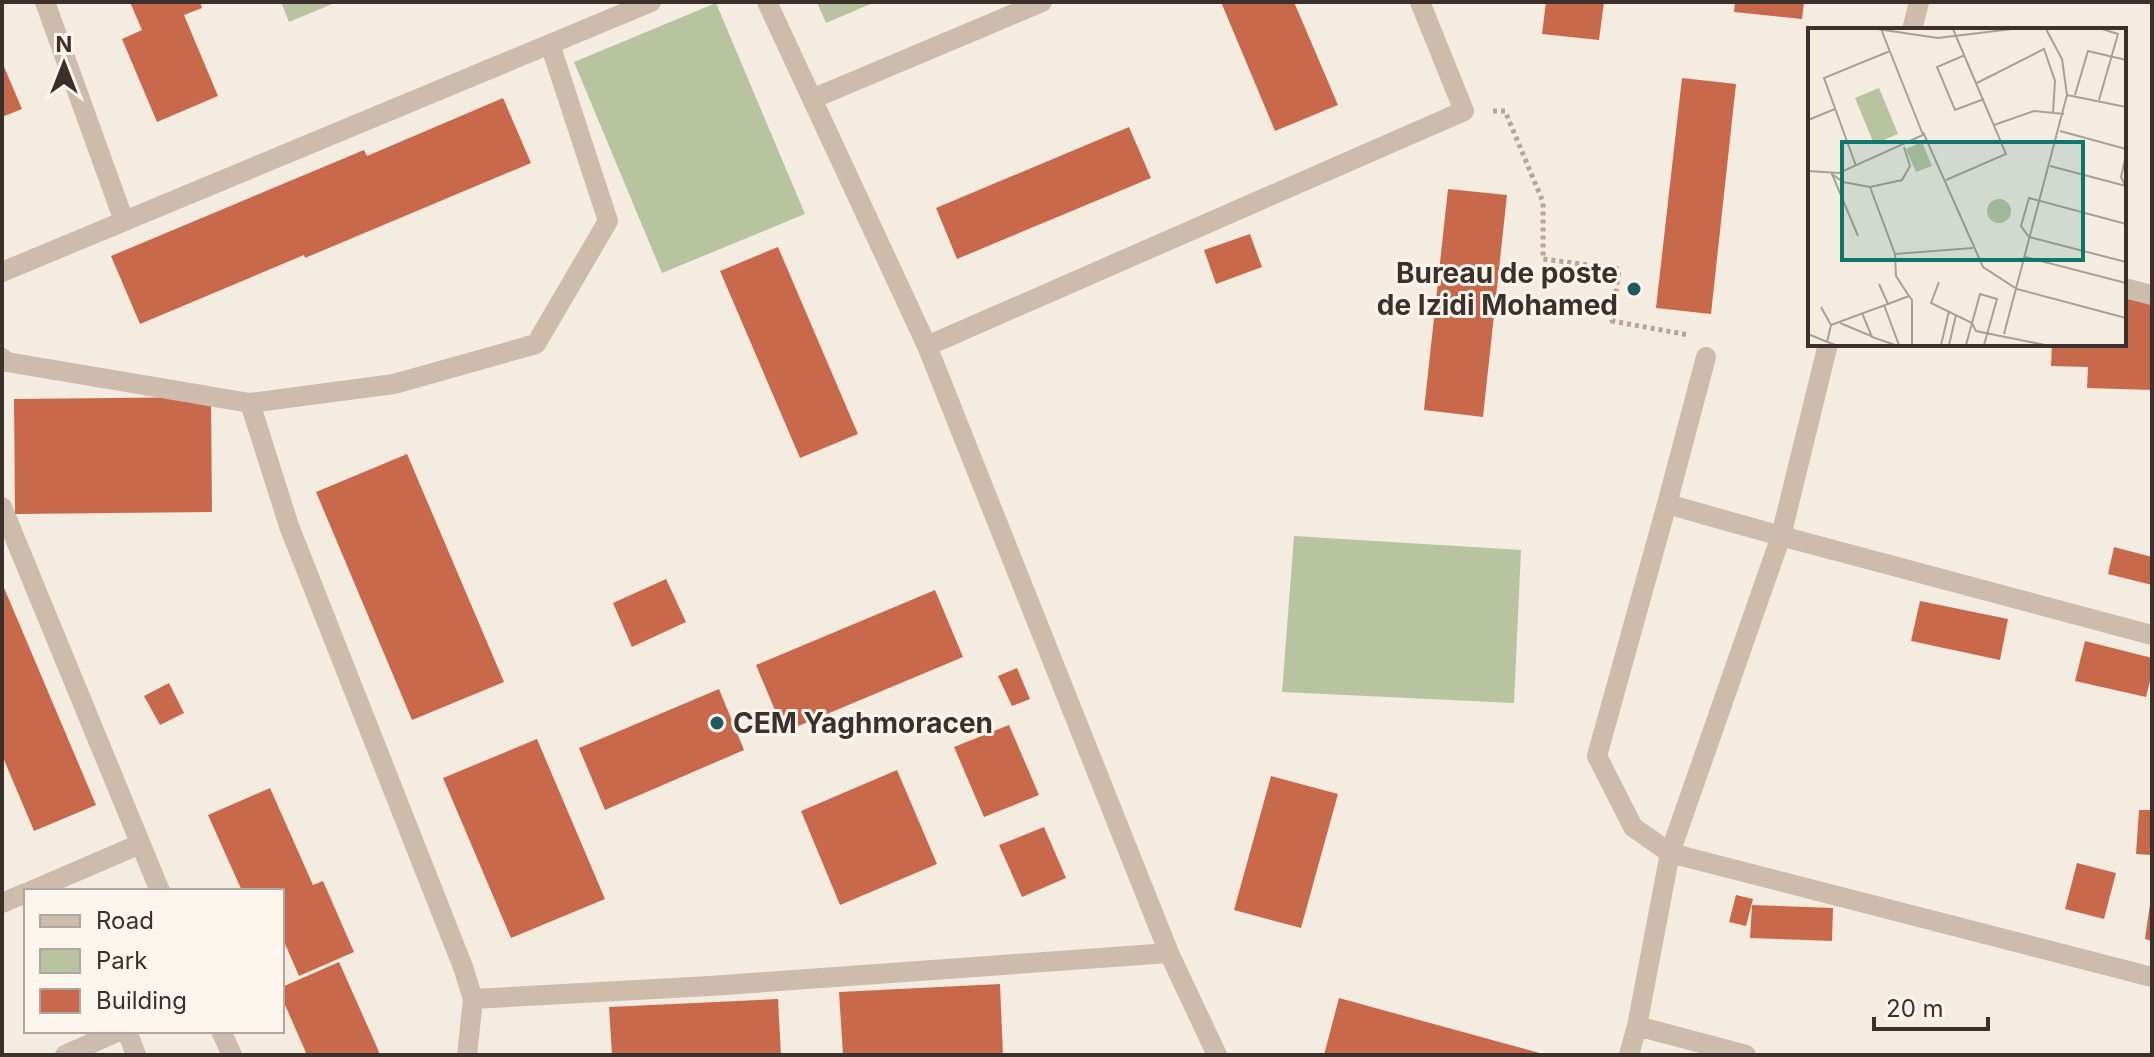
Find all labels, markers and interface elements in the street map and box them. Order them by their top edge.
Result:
north arrow [24,24,104,104]
inset map [1808,28,2126,346]
text: N [56,31,72,57]
place label: Bureau de poste de Izidi Mohamed [1377,256,1618,322]
marker: Bureau de poste de Izidi Mohamed [1625,280,1643,298]
place label: CEM Yaghmoracen [733,706,993,740]
marker: CEM Yaghmoracen [708,714,726,732]
legend [24,889,284,1033]
text: Road [96,906,154,935]
text: Park [96,946,147,975]
scale bar [1874,981,1988,1031]
text: Building [96,986,187,1015]
text: 20 m [1886,994,1944,1023]

